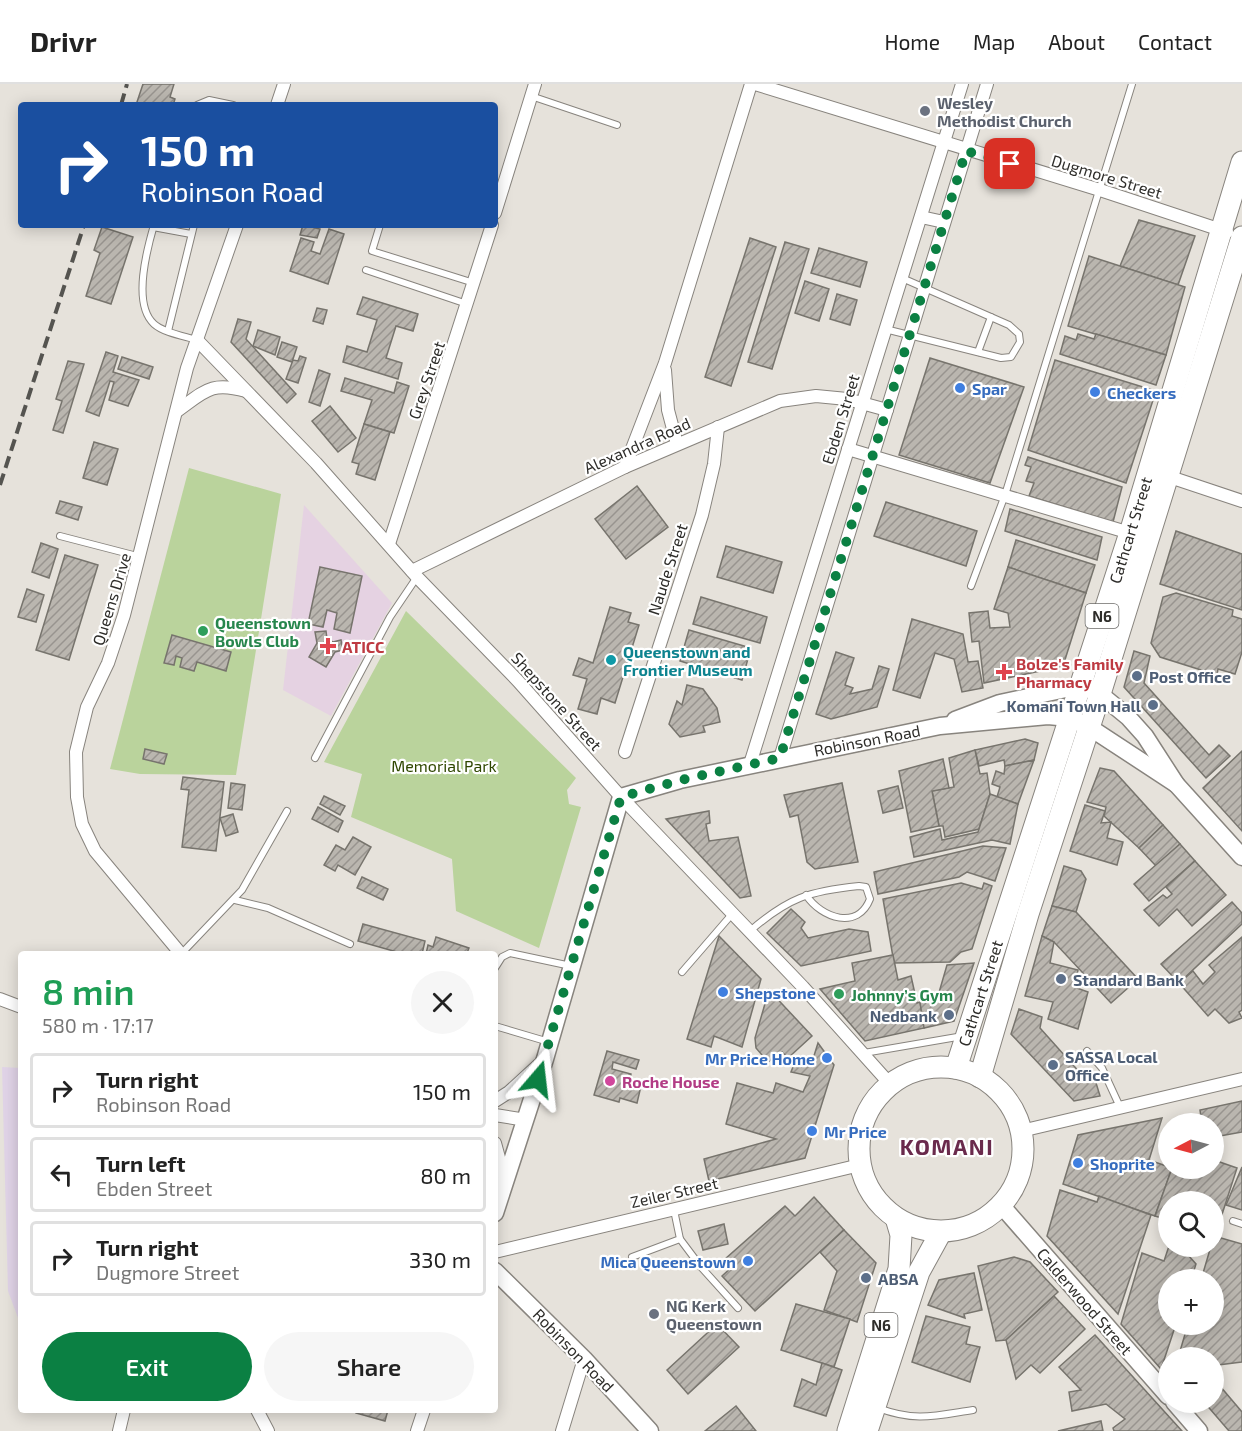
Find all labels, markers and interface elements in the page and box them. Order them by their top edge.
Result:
text: Drivr [30,24,97,58]
text: Home [884,29,940,54]
text: Map [973,29,1015,54]
text: About [1048,29,1105,54]
text: Contact [1138,29,1212,54]
place label: Wesley Methodist Church [937,93,1072,130]
marker: Wesley Methodist Church [918,104,932,118]
text: 150 m [141,124,255,174]
icon: right [42,126,120,204]
pin [984,138,1035,189]
icon: arrive [993,147,1026,180]
street label: Dugmore Street [1049,150,1165,202]
text: Robinson Road [141,175,324,207]
street label: Grey Street [404,339,448,421]
street label: Ebden Street [817,372,863,466]
place label: Spar [972,379,1007,398]
marker: Spar [953,381,967,395]
place label: Checkers [1107,383,1176,402]
marker: Checkers [1088,385,1102,399]
street label: Alexandra Road [581,413,693,477]
street label: Cathcart Street [1105,474,1155,586]
street label: Naude Street [643,521,691,617]
street label: Queens Drive [88,550,135,648]
road number: N6 [1086,604,1118,628]
place label: Queenstown Bowls Club [215,613,311,650]
marker: Queenstown Bowls Club [196,624,210,638]
marker: ATICC [319,637,337,655]
place label: ATICC [342,637,384,656]
place label: Queenstown and Frontier Museum [623,642,753,679]
street label: Shepstone Street [508,648,606,754]
marker: Queenstown and Frontier Museum [604,653,618,667]
place label: Bolze's Family Pharmacy [1016,654,1124,692]
marker: Bolze's Family Pharmacy [997,665,1011,679]
place label: Post Office [1149,667,1231,686]
marker: Post Office [1130,669,1144,683]
place label: Komani Town Hall [1007,696,1142,715]
marker: Komani Town Hall [1146,698,1160,712]
street label: Robinson Road [812,720,922,760]
park label: Memorial Park [391,756,497,775]
street label: Cathcart Street [954,938,1006,1048]
text: 8 min [42,969,135,1012]
place label: Standard Bank [1073,970,1184,989]
button: close [411,971,474,1034]
marker: Standard Bank [1054,972,1068,986]
place label: Shepstone [735,983,816,1002]
marker: Shepstone [716,985,730,999]
place label: Johnny’s Gym [851,985,953,1005]
marker: Johnny’s Gym [832,987,846,1001]
place label: Nedbank [870,1006,937,1025]
marker: Nedbank [942,1008,956,1022]
text: 580 m · 17:17 [42,1013,154,1037]
position arrow [506,1047,570,1111]
place label: SASSA Local Office [1065,1047,1158,1084]
place label: Mr Price Home [705,1049,815,1068]
marker: Mr Price Home [820,1051,834,1065]
marker: SASSA Local Office [1046,1058,1060,1072]
text: Turn right [96,1066,198,1092]
place label: Roche House [622,1072,719,1091]
icon: right [45,1074,78,1107]
marker: Roche House [603,1074,617,1088]
text: 150 m [413,1078,471,1104]
text: Robinson Road [96,1092,231,1116]
north arrow [1158,1113,1224,1179]
map controls [1158,1113,1224,1413]
place label: Mr Price [824,1122,887,1141]
marker: Mr Price [805,1124,819,1138]
district label: KOMANI [900,1133,994,1159]
text: Turn left [96,1150,185,1176]
place label: Shoprite [1090,1154,1155,1173]
marker: Shoprite [1071,1156,1085,1170]
icon: left [45,1158,78,1191]
text: 80 m [420,1162,471,1188]
street label: Zeiler Street [628,1173,720,1211]
text: Ebden Street [96,1176,212,1200]
button: search [1158,1191,1224,1257]
text: Turn right [96,1234,198,1260]
icon: right [45,1242,78,1275]
street label: Calderwood Street [1033,1244,1137,1358]
text: 330 m [409,1246,471,1272]
place label: Mica Queenstown [600,1252,736,1272]
marker: Mica Queenstown [741,1254,755,1268]
text: Dugmore Street [96,1260,239,1284]
place label: ABSA [878,1269,919,1288]
button: + [1158,1269,1224,1335]
marker: ABSA [859,1271,873,1285]
place label: NG Kerk Queenstown [666,1296,762,1334]
street label: Robinson Road [530,1304,618,1396]
marker: NG Kerk Queenstown [647,1307,661,1321]
road number: N6 [864,1313,898,1337]
button: Exit [42,1332,252,1401]
button: Share [264,1332,474,1401]
button: − [1158,1347,1224,1413]

